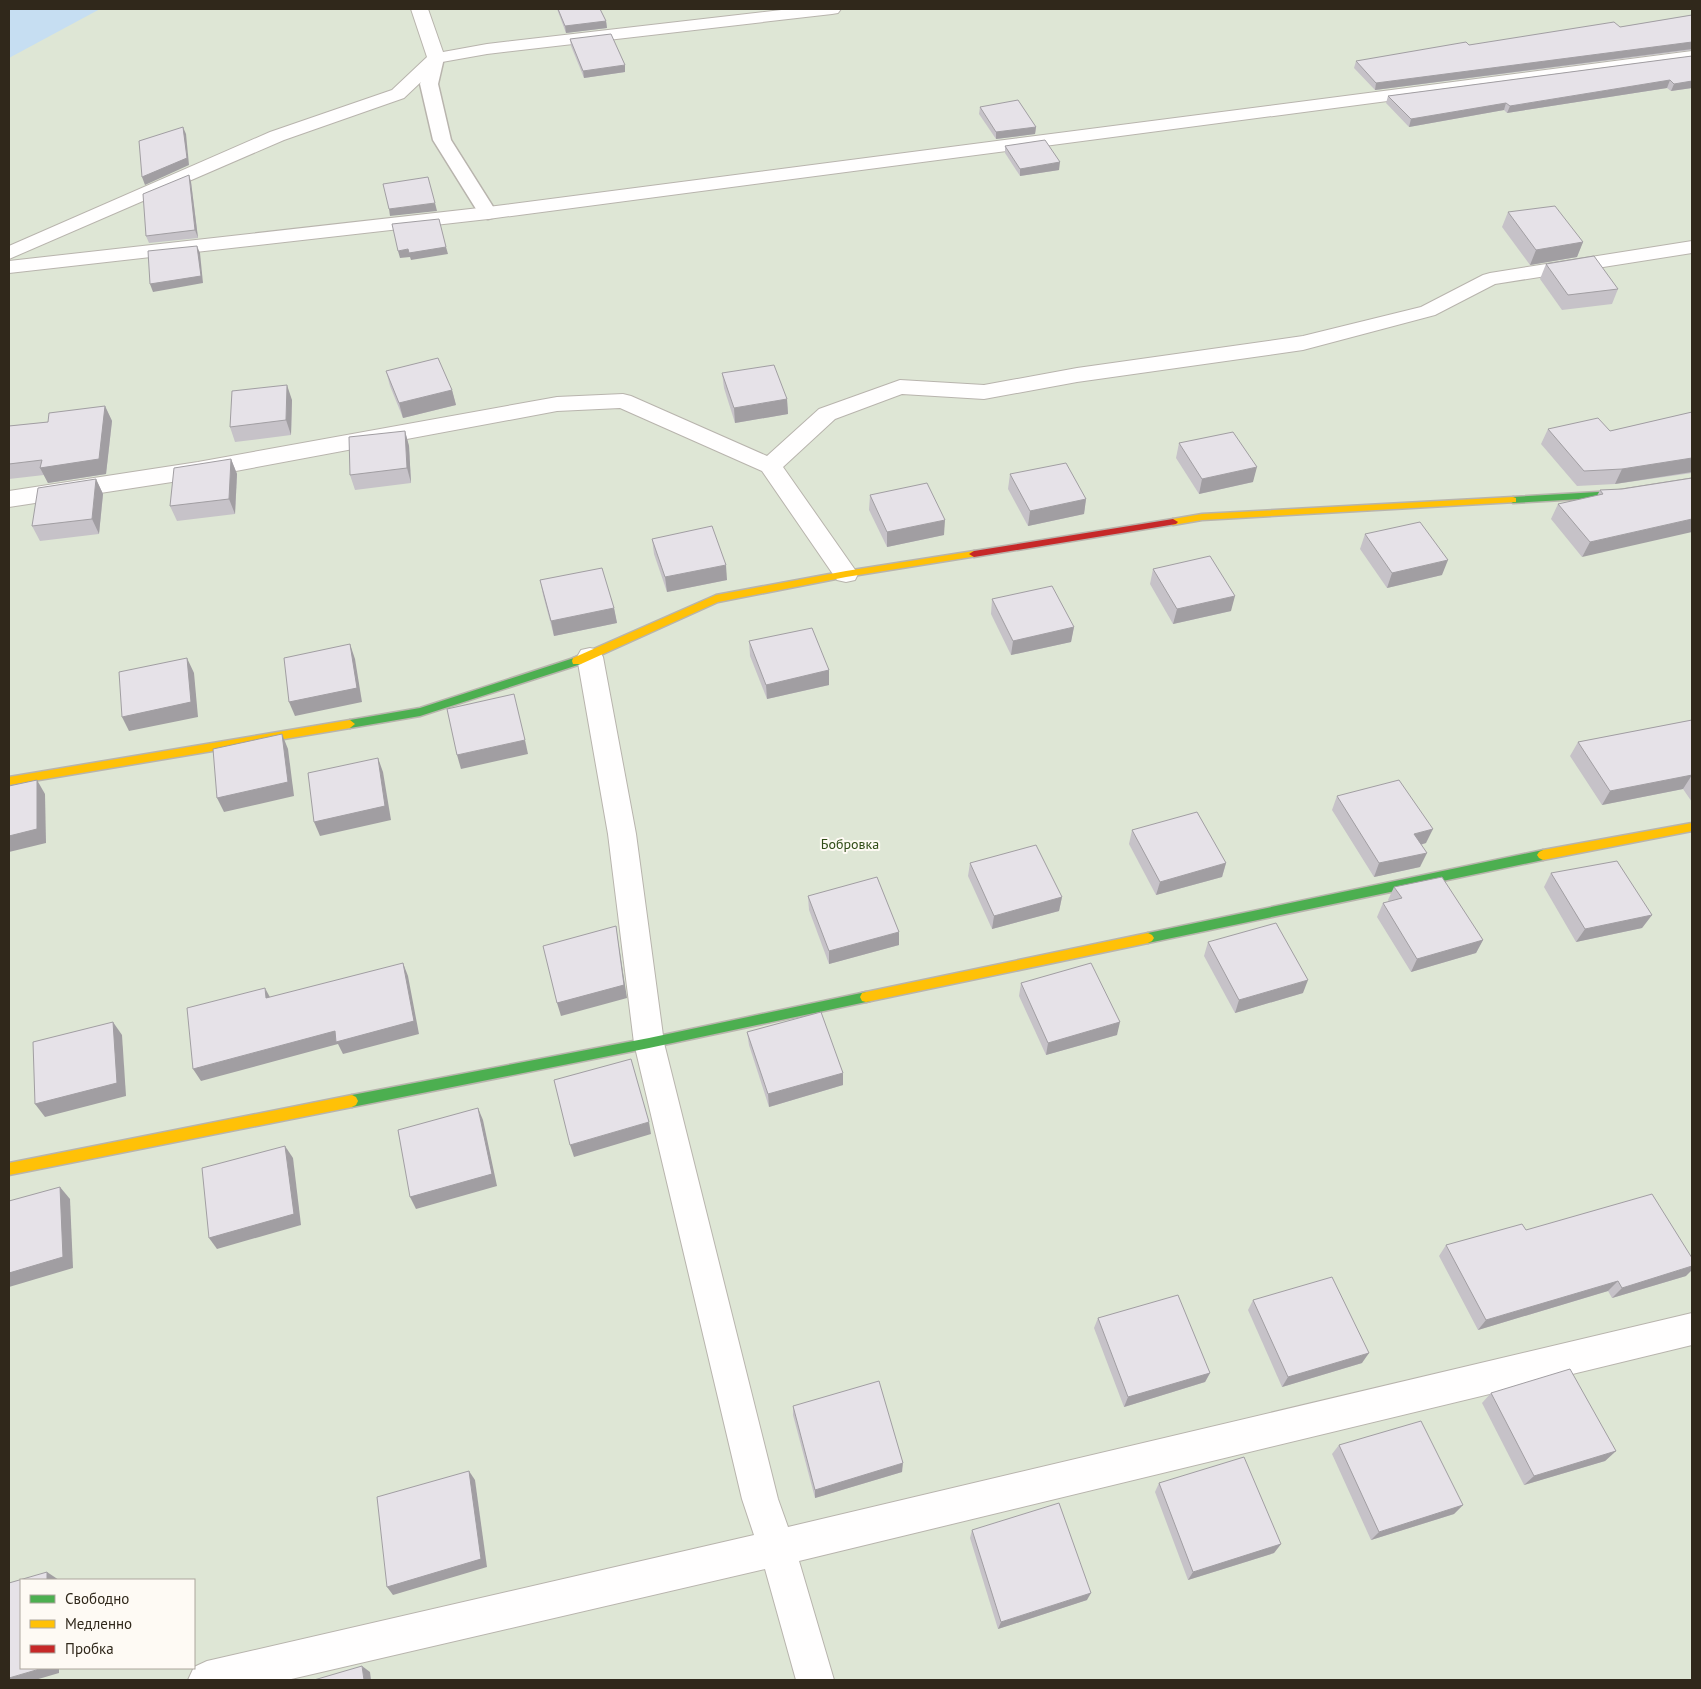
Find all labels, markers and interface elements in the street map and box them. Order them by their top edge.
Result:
park label: Бобровка [821,835,879,853]
legend [20,1579,195,1669]
text: Свободно [65,1589,129,1608]
text: Медленно [65,1614,132,1633]
text: Пробка [65,1639,114,1658]

